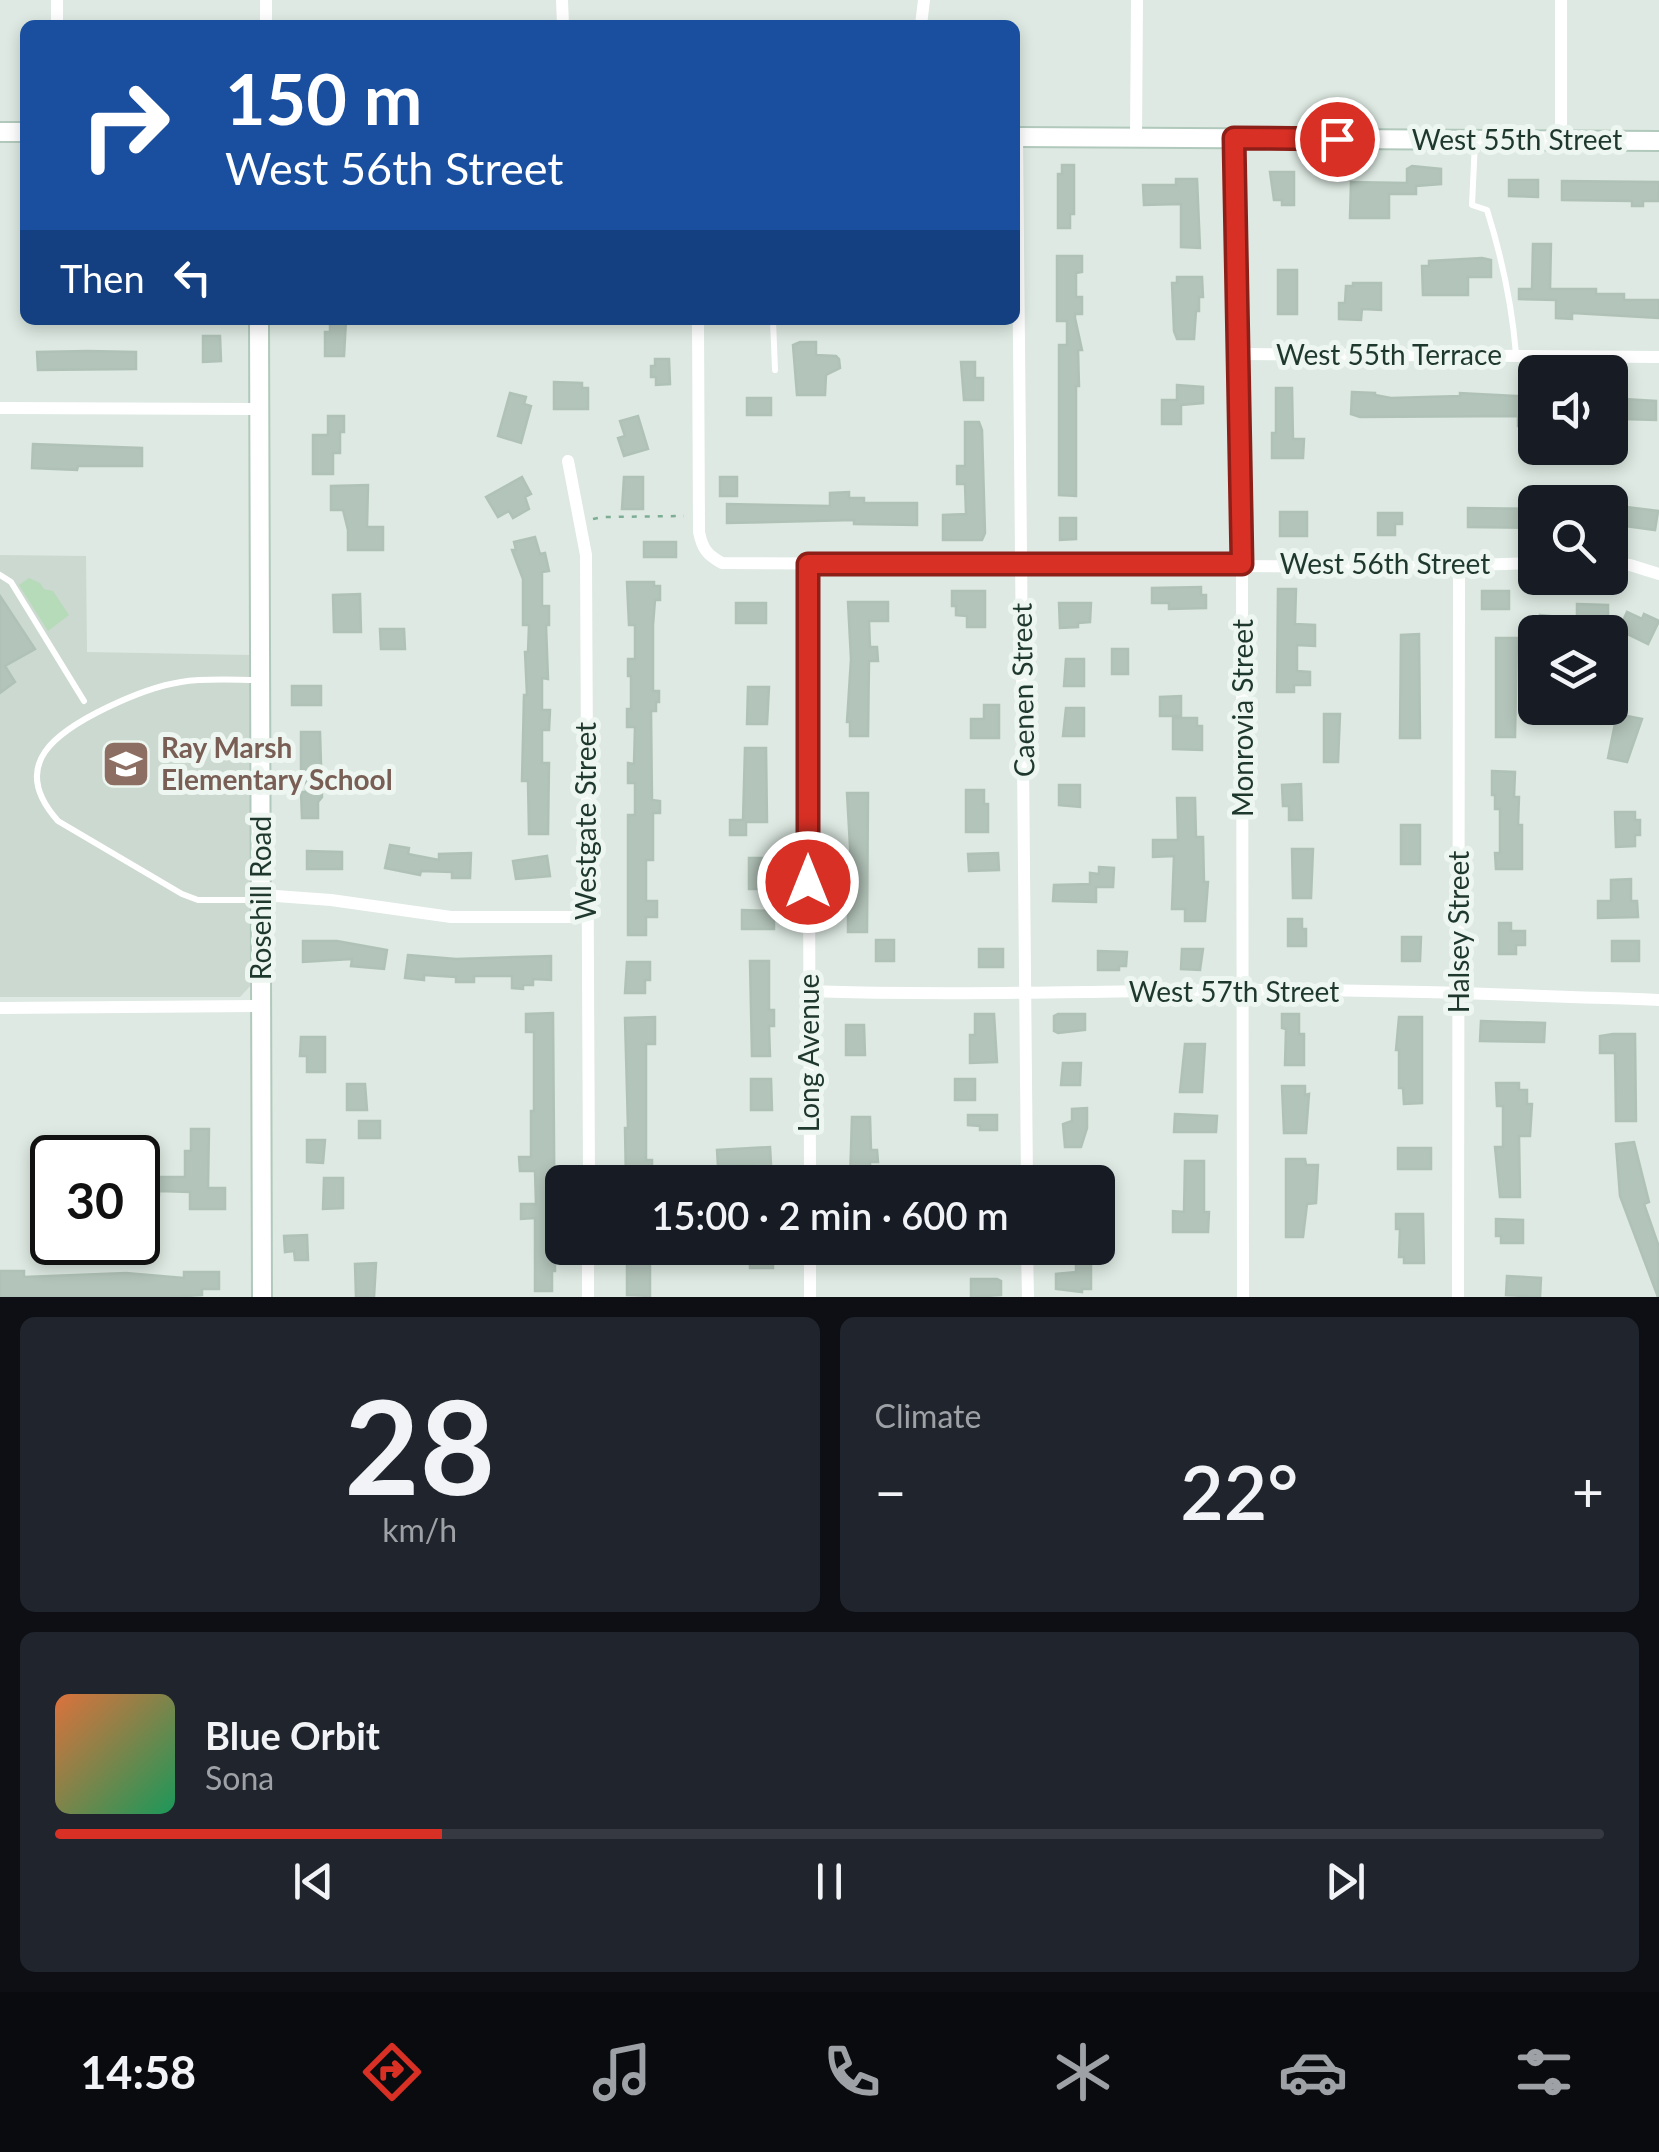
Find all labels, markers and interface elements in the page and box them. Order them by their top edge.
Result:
text: 150 m [225,56,422,140]
icon: right [60,60,190,190]
pin [1295,97,1380,182]
icon: arrive [1310,112,1365,167]
street label: West 55th Street [1412,122,1622,156]
text: West 56th Street [225,141,563,195]
icon: left [165,250,220,305]
text: Then [60,255,145,301]
street label: West 55th Terrace [1276,337,1502,371]
map controls [1518,355,1628,725]
button: sound [1518,355,1628,465]
button: search [1518,485,1628,595]
street label: West 56th Street [1280,546,1490,580]
street label: Caenen Street [1003,603,1041,777]
button: layers [1518,615,1628,725]
street label: Monrovia Street [1225,619,1259,817]
street label: Westgate Street [568,722,602,920]
place label: Ray Marsh Elementary School [161,730,393,796]
school or university icon: Ray Marsh Elementary School [100,738,152,790]
street label: Rosehill Road [243,816,277,980]
position arrow [756,830,860,934]
street label: Halsey Street [1441,851,1475,1013]
street label: Long Avenue [791,974,825,1132]
street label: West 57th Street [1129,974,1339,1008]
speed limit sign: 30 [30,1135,160,1265]
text: 15:00 · 2 min · 600 m [652,1192,1008,1238]
text: 28 [344,1367,495,1523]
text: Climate [875,1396,981,1435]
text: 22° [1180,1446,1298,1536]
text: − [875,1458,906,1524]
text: + [1572,1458,1604,1524]
text: km/h [382,1510,457,1549]
text: Blue Orbit [205,1712,380,1758]
text: Sona [205,1758,274,1797]
icon: previous [286,1854,341,1909]
icon: pause [802,1854,857,1909]
icon: next [1318,1854,1373,1909]
icon: directions [357,2037,427,2107]
icon: music [587,2037,657,2107]
icon: phone [817,2037,887,2107]
icon: climate [1048,2037,1118,2107]
icon: car [1278,2037,1348,2107]
icon: filters [1509,2037,1579,2107]
text: 14:58 [80,2045,196,2099]

